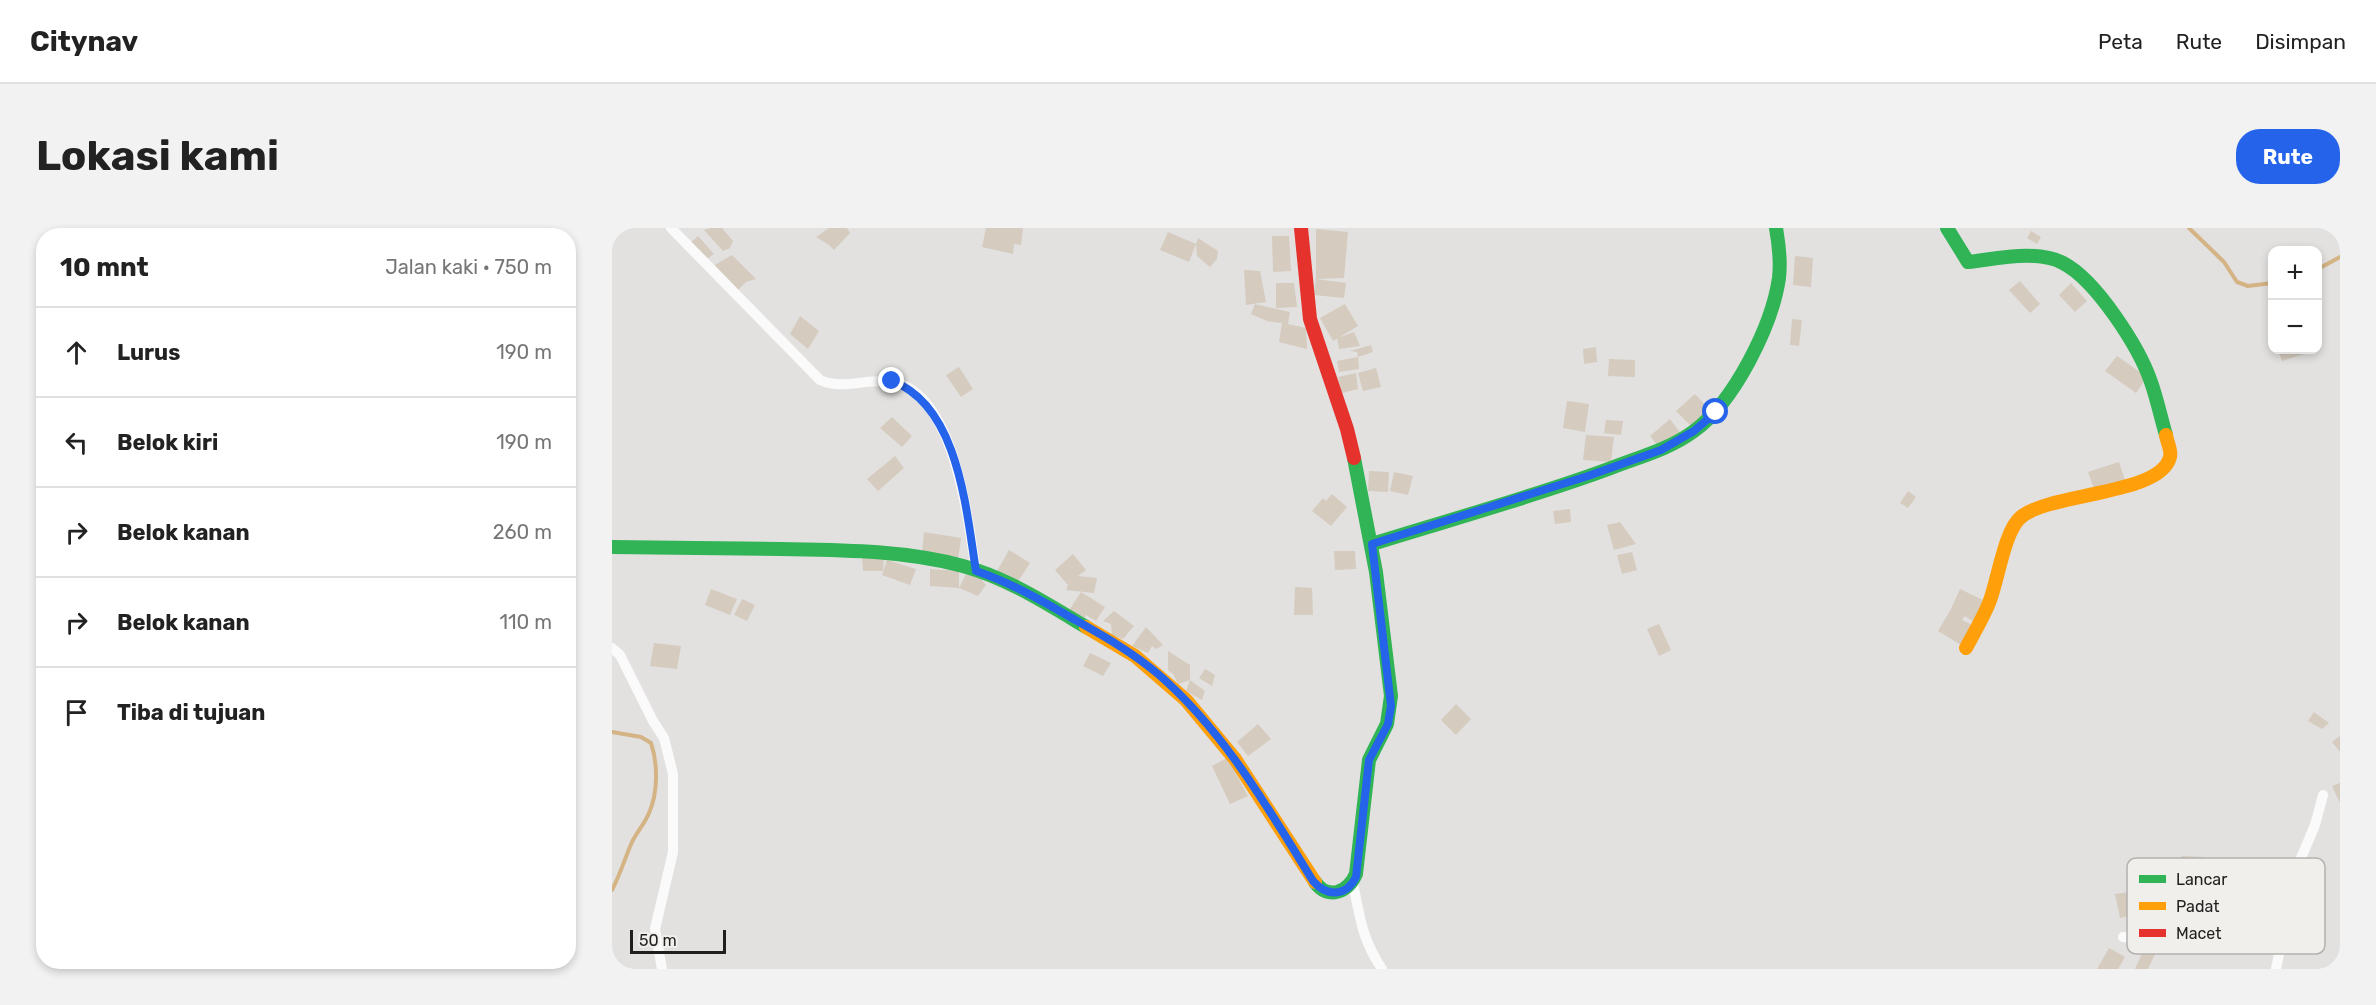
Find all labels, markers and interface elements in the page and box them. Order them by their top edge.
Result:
text: Citynav [30,25,138,58]
text: Peta [2098,29,2143,54]
text: Rute [2176,29,2222,54]
text: Disimpan [2255,29,2346,54]
button: Rute [2236,129,2340,184]
text: Lokasi kami [36,131,279,181]
map controls [2268,246,2322,354]
button: + [2268,246,2322,300]
text: 10 mnt [60,252,149,283]
text: Jalan kaki · 750 m [385,255,552,279]
button: − [2268,300,2322,354]
icon: ahead [60,336,93,369]
text: Lurus [117,339,180,366]
text: 190 m [496,340,552,364]
route end [878,367,904,393]
route start [1702,398,1728,424]
icon: left [60,426,93,459]
text: Belok kiri [117,429,218,456]
text: 190 m [496,430,552,454]
icon: right [60,516,93,549]
text: Belok kanan [117,519,250,546]
text: 260 m [493,520,552,544]
icon: right [60,606,93,639]
text: Belok kanan [117,609,250,636]
text: 110 m [500,610,552,634]
icon: arrive [60,696,93,729]
text: Tiba di tujuan [117,699,265,726]
legend [2127,858,2325,954]
text: Lancar [2176,870,2227,889]
text: Padat [2176,897,2219,916]
text: Macet [2176,924,2222,943]
scale bar [630,927,726,954]
text: 50 m [639,931,677,950]

